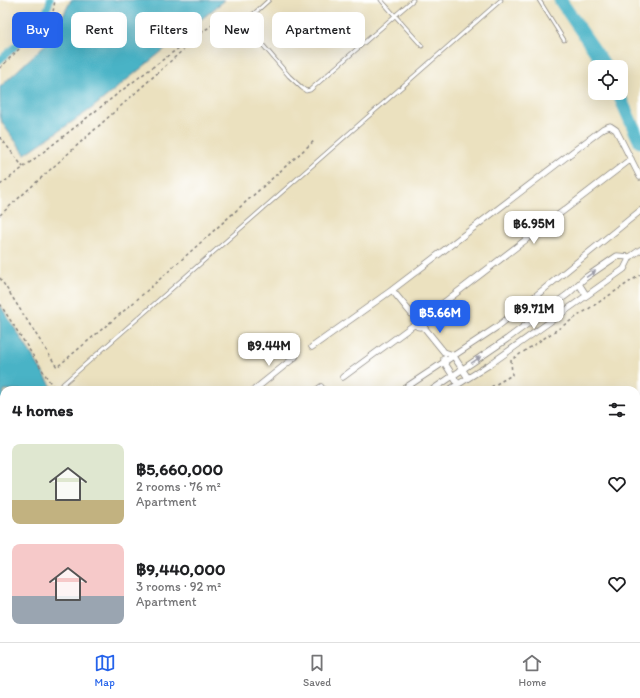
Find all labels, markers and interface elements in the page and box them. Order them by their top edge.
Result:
chip: Buy [12,12,63,48]
chip: Rent [71,12,127,48]
chip: Filters [135,12,202,48]
chip: New [210,12,264,48]
chip: Apartment [272,12,365,48]
map controls [588,60,628,100]
button: locate [588,60,628,100]
pin: ฿6.95M [501,211,567,245]
text: ฿6.95M [513,216,555,231]
one-way arrow [586,270,596,278]
pin: ฿9.71M [501,296,567,330]
pin: ฿5.66M [407,300,473,334]
text: ฿9.71M [514,301,554,316]
text: ฿5.66M [419,305,461,320]
pin: ฿9.44M [236,333,302,367]
text: ฿9.44M [247,338,291,353]
one-way arrow [471,356,482,364]
icon: filters [606,399,628,421]
text: 4 homes [12,400,73,420]
text: ฿5,660,000 [136,459,223,479]
icon: home [44,460,92,508]
icon: heart [606,473,628,495]
text: 2 rooms · 76 m² [136,479,221,494]
text: Apartment [136,494,197,509]
text: ฿9,440,000 [136,559,226,579]
icon: home [44,560,92,608]
icon: heart [606,573,628,595]
text: 3 rooms · 92 m² [136,579,221,594]
text: Apartment [136,594,197,609]
tab: Map [94,652,116,689]
tab: Saved [303,652,331,689]
tab: Home [519,652,546,689]

